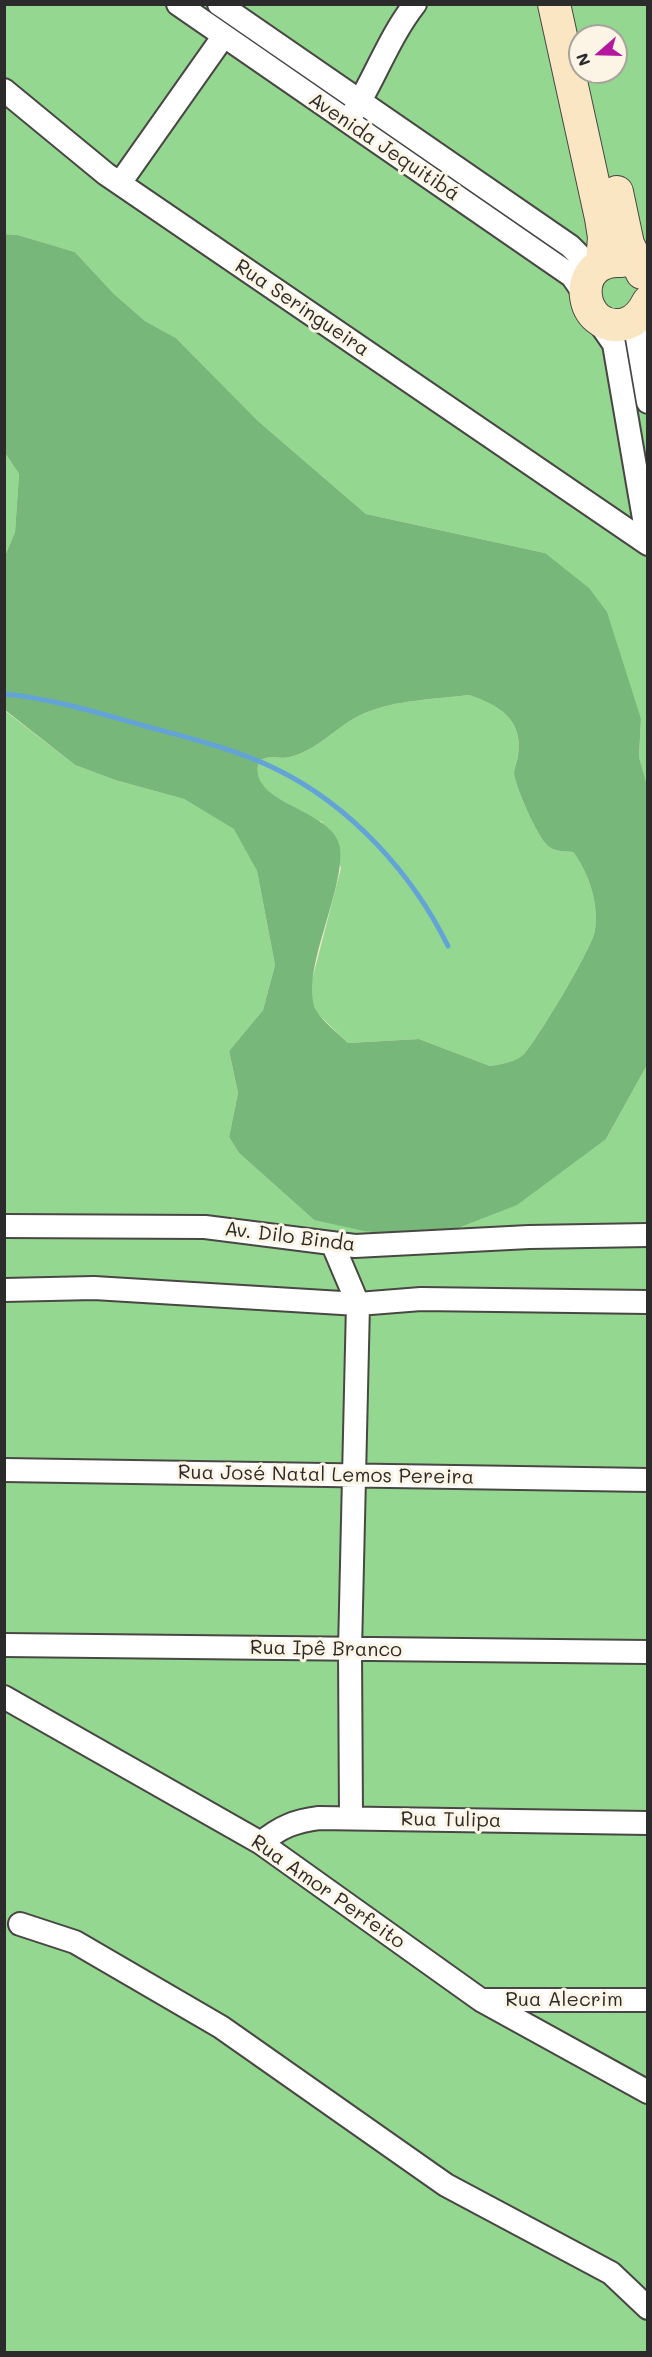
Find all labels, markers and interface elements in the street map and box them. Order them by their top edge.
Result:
north arrow [568,24,628,84]
text: N [571,50,594,69]
street label: Avenida Jequitibá [304,88,464,206]
street label: Rua Seringueira [230,254,374,362]
street label: Av. Dilo Binda [223,1217,357,1257]
street label: Rua José Natal Lemos Pereira [178,1460,474,1490]
street label: Rua Ipê Branco [250,1636,402,1662]
street label: Rua Tulipa [400,1807,502,1833]
street label: Rua Amor Perfeito [246,1830,410,1954]
street label: Rua Alecrim [505,1988,623,2012]

